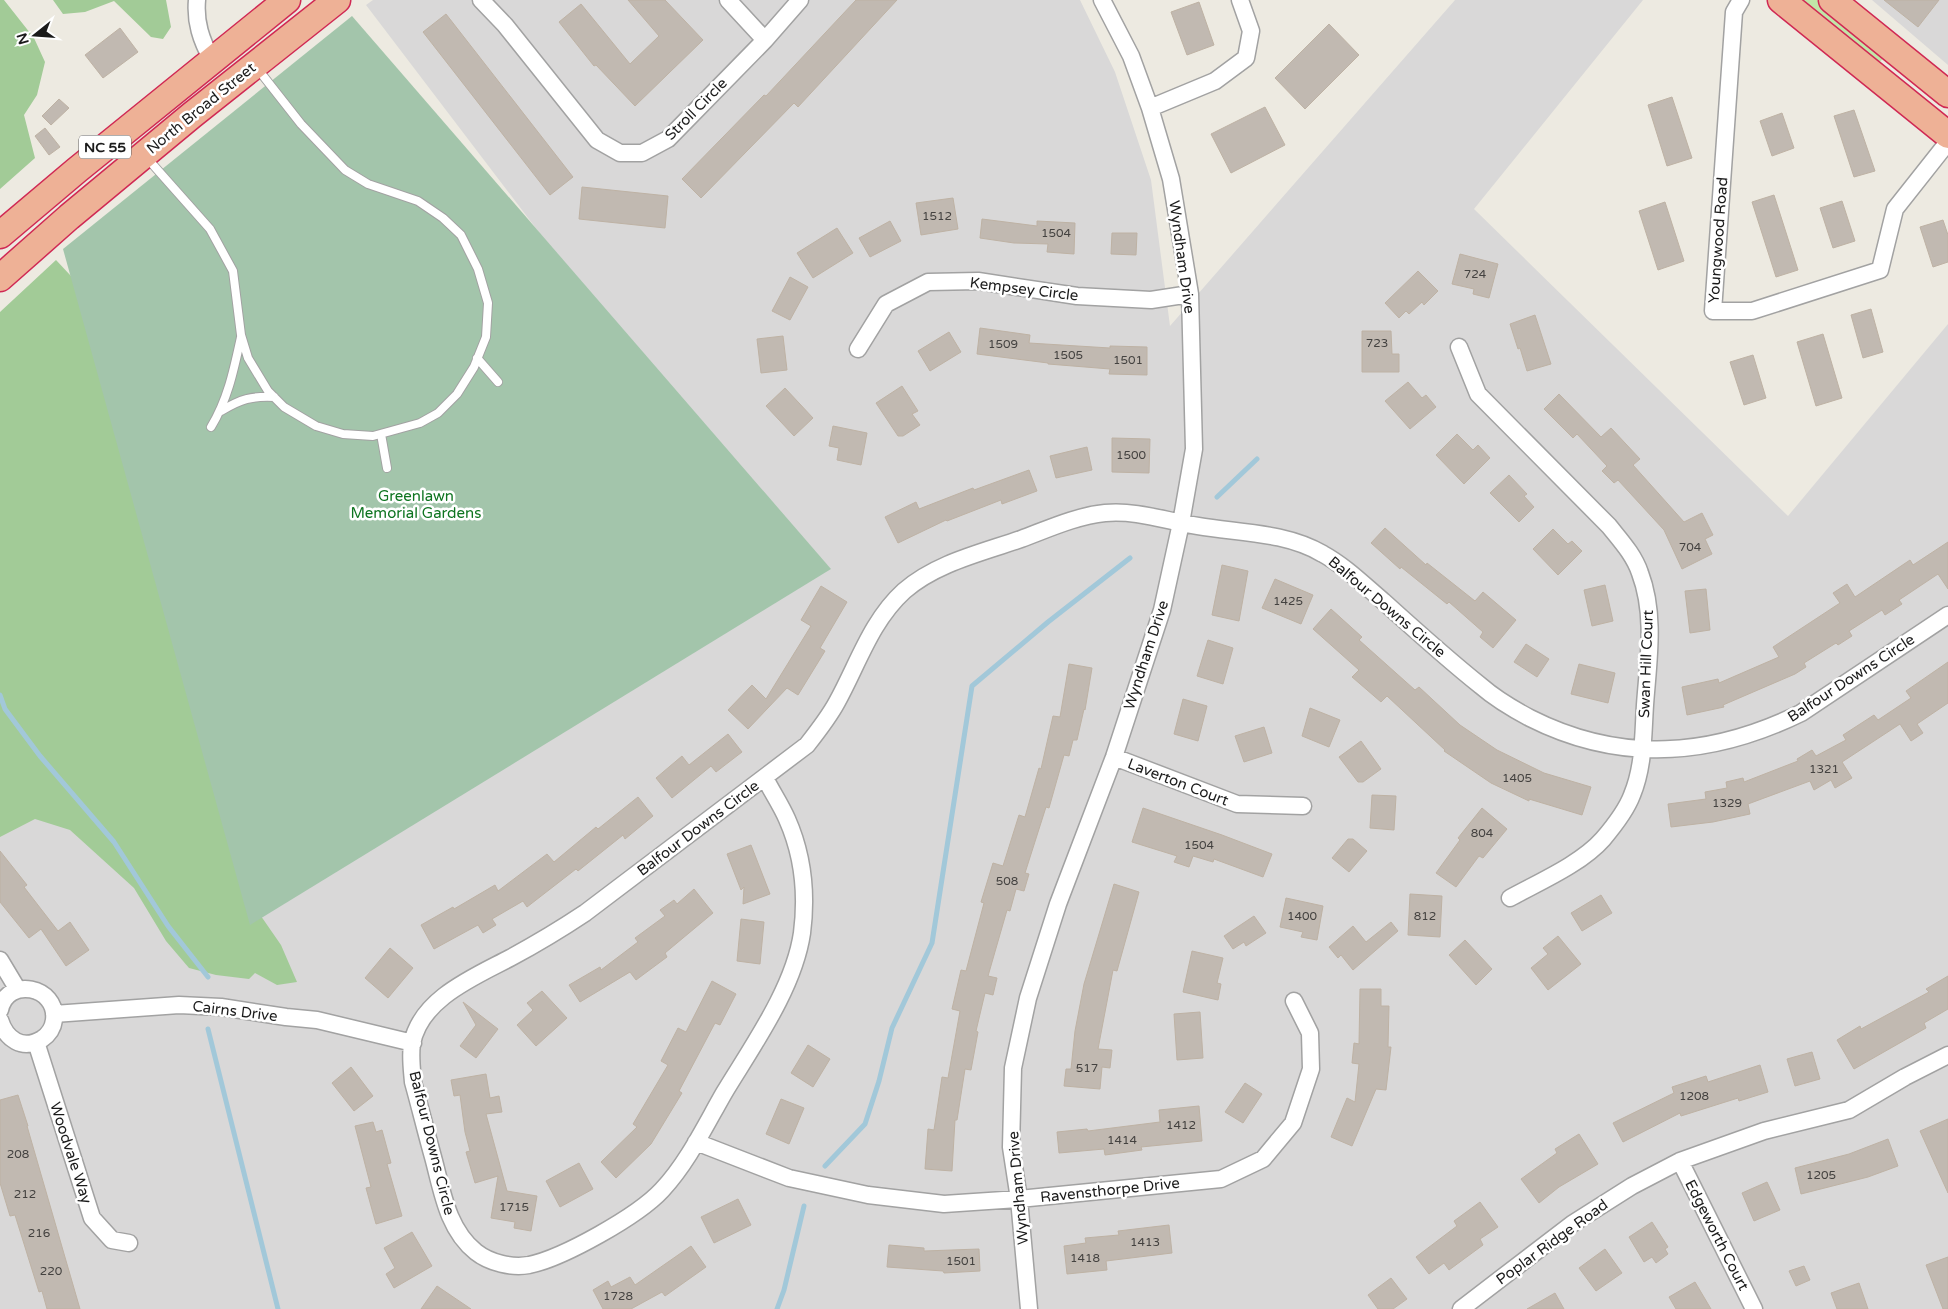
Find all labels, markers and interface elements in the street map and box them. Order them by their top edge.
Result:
north arrow [10,10,60,60]
text: N [13,31,33,47]
street label: North Broad Street [143,58,259,157]
street label: Stroll Circle [661,74,731,144]
road number: NC 55 [79,136,131,158]
street label: Youngwood Road [1705,176,1731,304]
street label: Wyndham Drive [1165,199,1199,315]
house number: 1512 [922,209,952,223]
house number: 1504 [1041,226,1072,240]
house number: 724 [1464,267,1487,281]
street label: Kempsey Circle [969,273,1079,305]
house number: 723 [1366,336,1388,350]
house number: 1509 [988,337,1018,351]
house number: 1505 [1053,348,1083,362]
house number: 1501 [1113,353,1143,367]
house number: 1500 [1116,448,1147,462]
park label: Greenlawn Memorial Gardens [351,487,481,522]
house number: 704 [1679,540,1702,554]
street label: Balfour Downs Circle [1325,553,1449,661]
house number: 1425 [1273,594,1303,608]
street label: Wyndham Drive [1120,598,1172,712]
street label: Swan Hill Court [1635,609,1657,718]
street label: Balfour Downs Circle [1784,630,1918,726]
street label: Laverton Court [1125,754,1231,810]
house number: 1321 [1809,762,1839,776]
house number: 1405 [1502,771,1532,785]
street label: Balfour Downs Circle [634,776,762,880]
house number: 1329 [1712,796,1742,810]
house number: 804 [1471,826,1494,840]
house number: 1504 [1184,838,1215,852]
house number: 508 [996,874,1018,888]
house number: 1400 [1287,909,1318,923]
house number: 812 [1414,909,1436,923]
street label: Cairns Drive [191,997,279,1025]
house number: 517 [1076,1061,1098,1075]
street label: Balfour Downs Circle [405,1069,459,1217]
house number: 1208 [1679,1089,1709,1103]
street label: Woodvale Way [46,1100,96,1206]
house number: 1412 [1166,1118,1196,1132]
street label: Wyndham Drive [1004,1131,1032,1245]
house number: 1414 [1107,1133,1138,1147]
house number: 208 [7,1147,29,1161]
house number: 1205 [1806,1168,1836,1182]
street label: Ravensthorpe Drive [1039,1174,1181,1206]
street label: Edgeworth Court [1681,1177,1753,1294]
house number: 212 [14,1187,36,1201]
street label: Poplar Ridge Road [1493,1195,1611,1289]
house number: 1715 [499,1200,529,1214]
house number: 216 [28,1226,50,1240]
house number: 1413 [1130,1235,1160,1249]
house number: 1418 [1070,1251,1100,1265]
house number: 1501 [946,1254,976,1268]
house number: 220 [40,1264,63,1278]
house number: 1728 [603,1289,633,1303]

